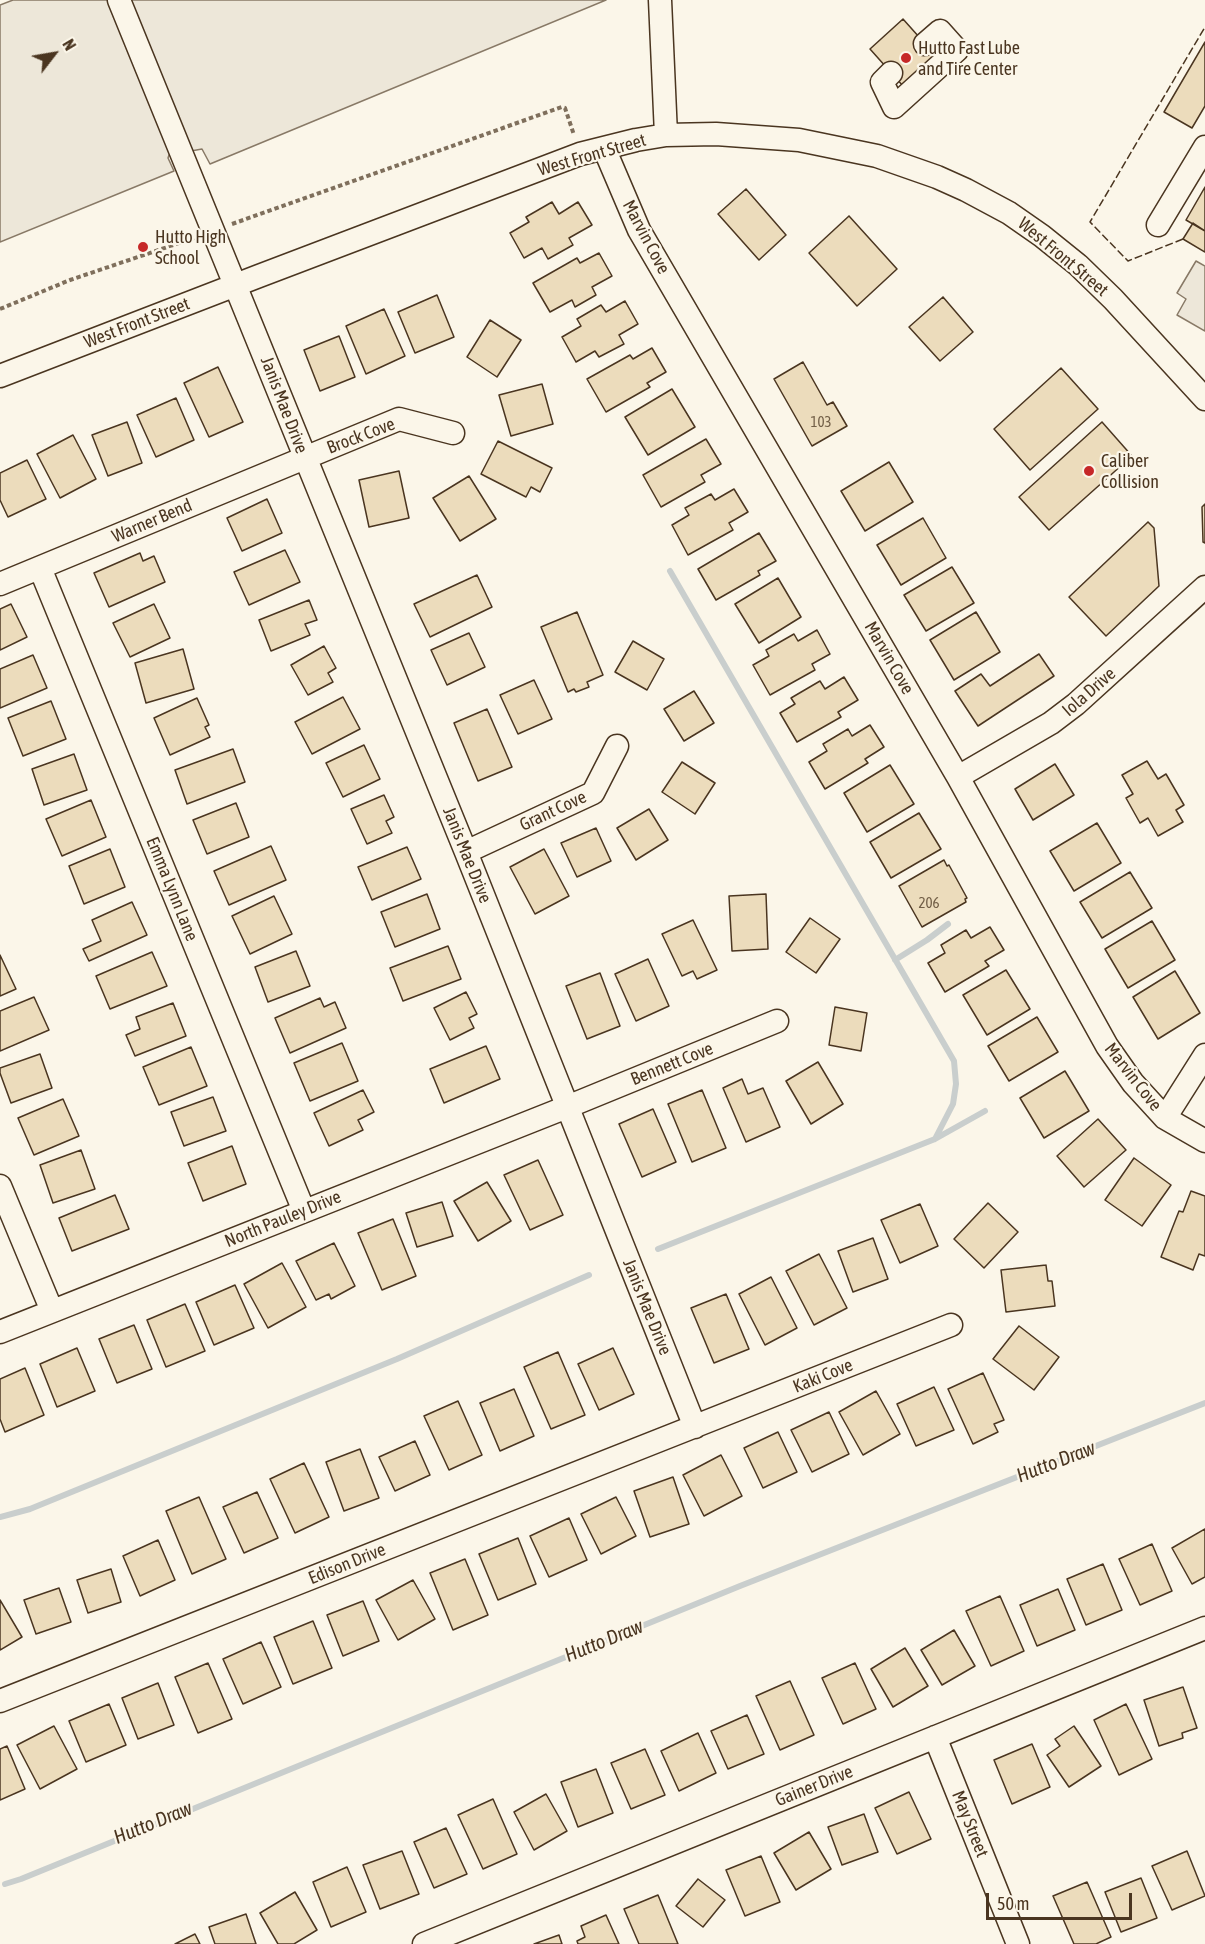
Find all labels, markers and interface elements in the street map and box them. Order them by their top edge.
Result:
north arrow [24,24,84,84]
text: N [59,36,80,53]
place label: Hutto Fast Lube and Tire Center [918,37,1020,80]
marker: Hutto Fast Lube and Tire Center [899,51,913,65]
street label: West Front Street [536,129,648,181]
street label: Marvin Cove [618,196,674,278]
street label: West Front Street [1013,213,1113,301]
place label: Hutto High School [155,226,226,268]
marker: Hutto High School [136,240,150,254]
street label: West Front Street [81,293,193,353]
street label: Janis Mae Drive [256,354,312,456]
street label: Brock Cove [324,413,398,459]
house number: 103 [810,413,832,431]
place label: Caliber Collision [1101,450,1159,492]
marker: Caliber Collision [1082,464,1096,478]
street label: Warner Bend [109,494,195,548]
street label: Marvin Cove [860,618,918,698]
street label: Iola Drive [1058,663,1120,721]
street label: Grant Cove [516,786,590,836]
street label: Janis Mae Drive [438,804,496,906]
street label: Emma Lynn Lane [141,834,203,944]
house number: 206 [918,894,940,912]
street label: Bennett Cove [628,1038,716,1090]
street label: Marvin Cove [1100,1039,1166,1115]
street label: North Pauley Drive [222,1186,344,1252]
street label: Janis Mae Drive [618,1256,676,1358]
street label: Kaki Cove [790,1354,856,1398]
water label: Hutto Draw [1013,1436,1099,1488]
street label: Edison Drive [305,1539,389,1589]
water label: Hutto Draw [561,1614,647,1668]
street label: Gainer Drive [772,1761,856,1811]
street label: May Street [947,1788,993,1860]
water label: Hutto Draw [110,1796,196,1850]
scale bar [989,1881,1134,1919]
text: 50 m [997,1893,1029,1914]

